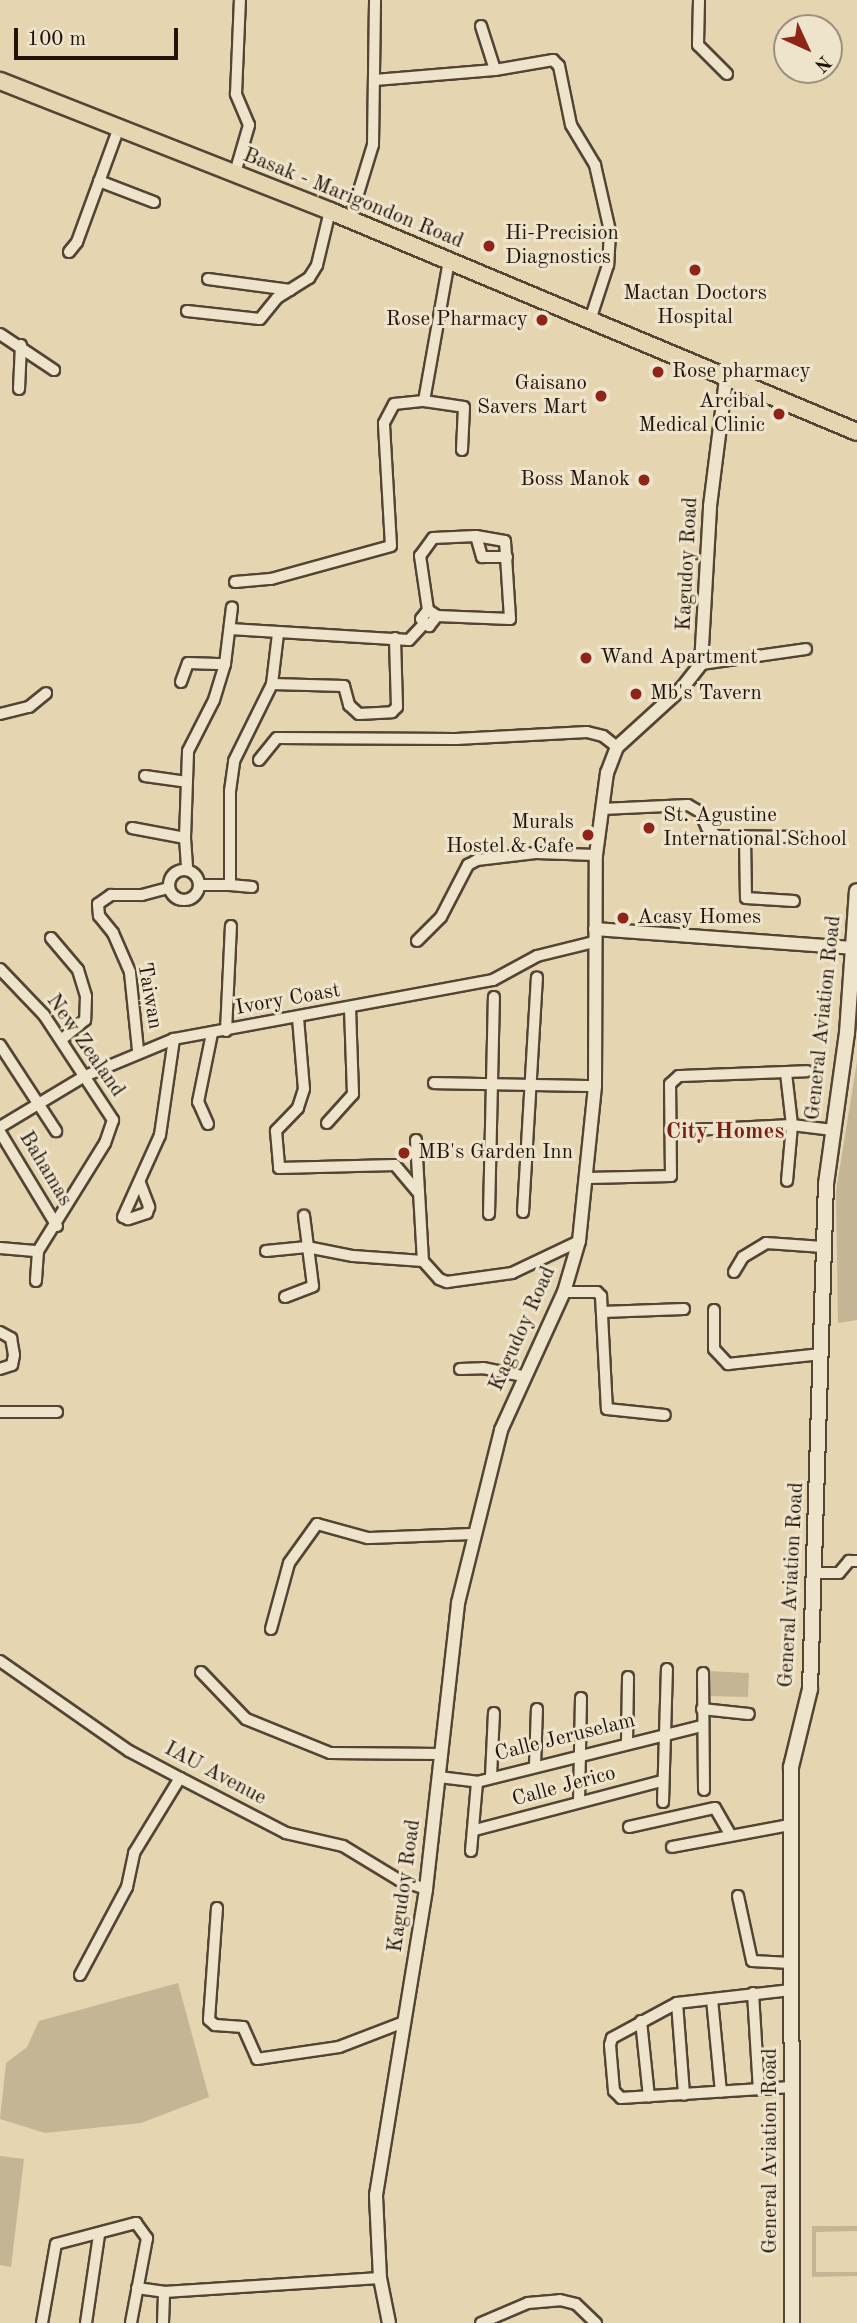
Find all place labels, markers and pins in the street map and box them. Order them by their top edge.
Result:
place label: Hi-Precision Diagnostics [505,221,619,271]
marker: Hi-Precision Diagnostics [479,236,499,256]
marker: Mactan Doctors Hospital [687,262,703,278]
place label: Mactan Doctors Hospital [623,281,767,331]
place label: Rose Pharmacy [386,307,528,333]
marker: Rose Pharmacy [534,312,550,328]
place label: Rose pharmacy [672,359,811,385]
marker: Rose pharmacy [650,364,666,380]
place label: Gaisano Savers Mart [477,371,587,421]
marker: Gaisano Savers Mart [593,388,609,404]
place label: Arcibal Medical Clinic [638,389,765,439]
marker: Arcibal Medical Clinic [771,406,787,422]
place label: Boss Manok [520,467,630,493]
marker: Boss Manok [636,472,652,488]
place label: Wand Apartment [600,645,758,671]
marker: Wand Apartment [578,650,594,666]
place label: Mb's Tavern [650,681,762,707]
marker: Mb's Tavern [628,686,644,702]
place label: St. Agustine International School [663,803,847,853]
place label: Murals Hostel & Cafe [446,810,574,860]
marker: St. Agustine International School [641,820,657,836]
marker: Murals Hostel & Cafe [580,827,596,843]
place label: Acasy Homes [637,905,761,931]
marker: Acasy Homes [615,910,631,926]
place label: MB's Garden Inn [418,1140,573,1166]
marker: MB's Garden Inn [396,1145,412,1161]

